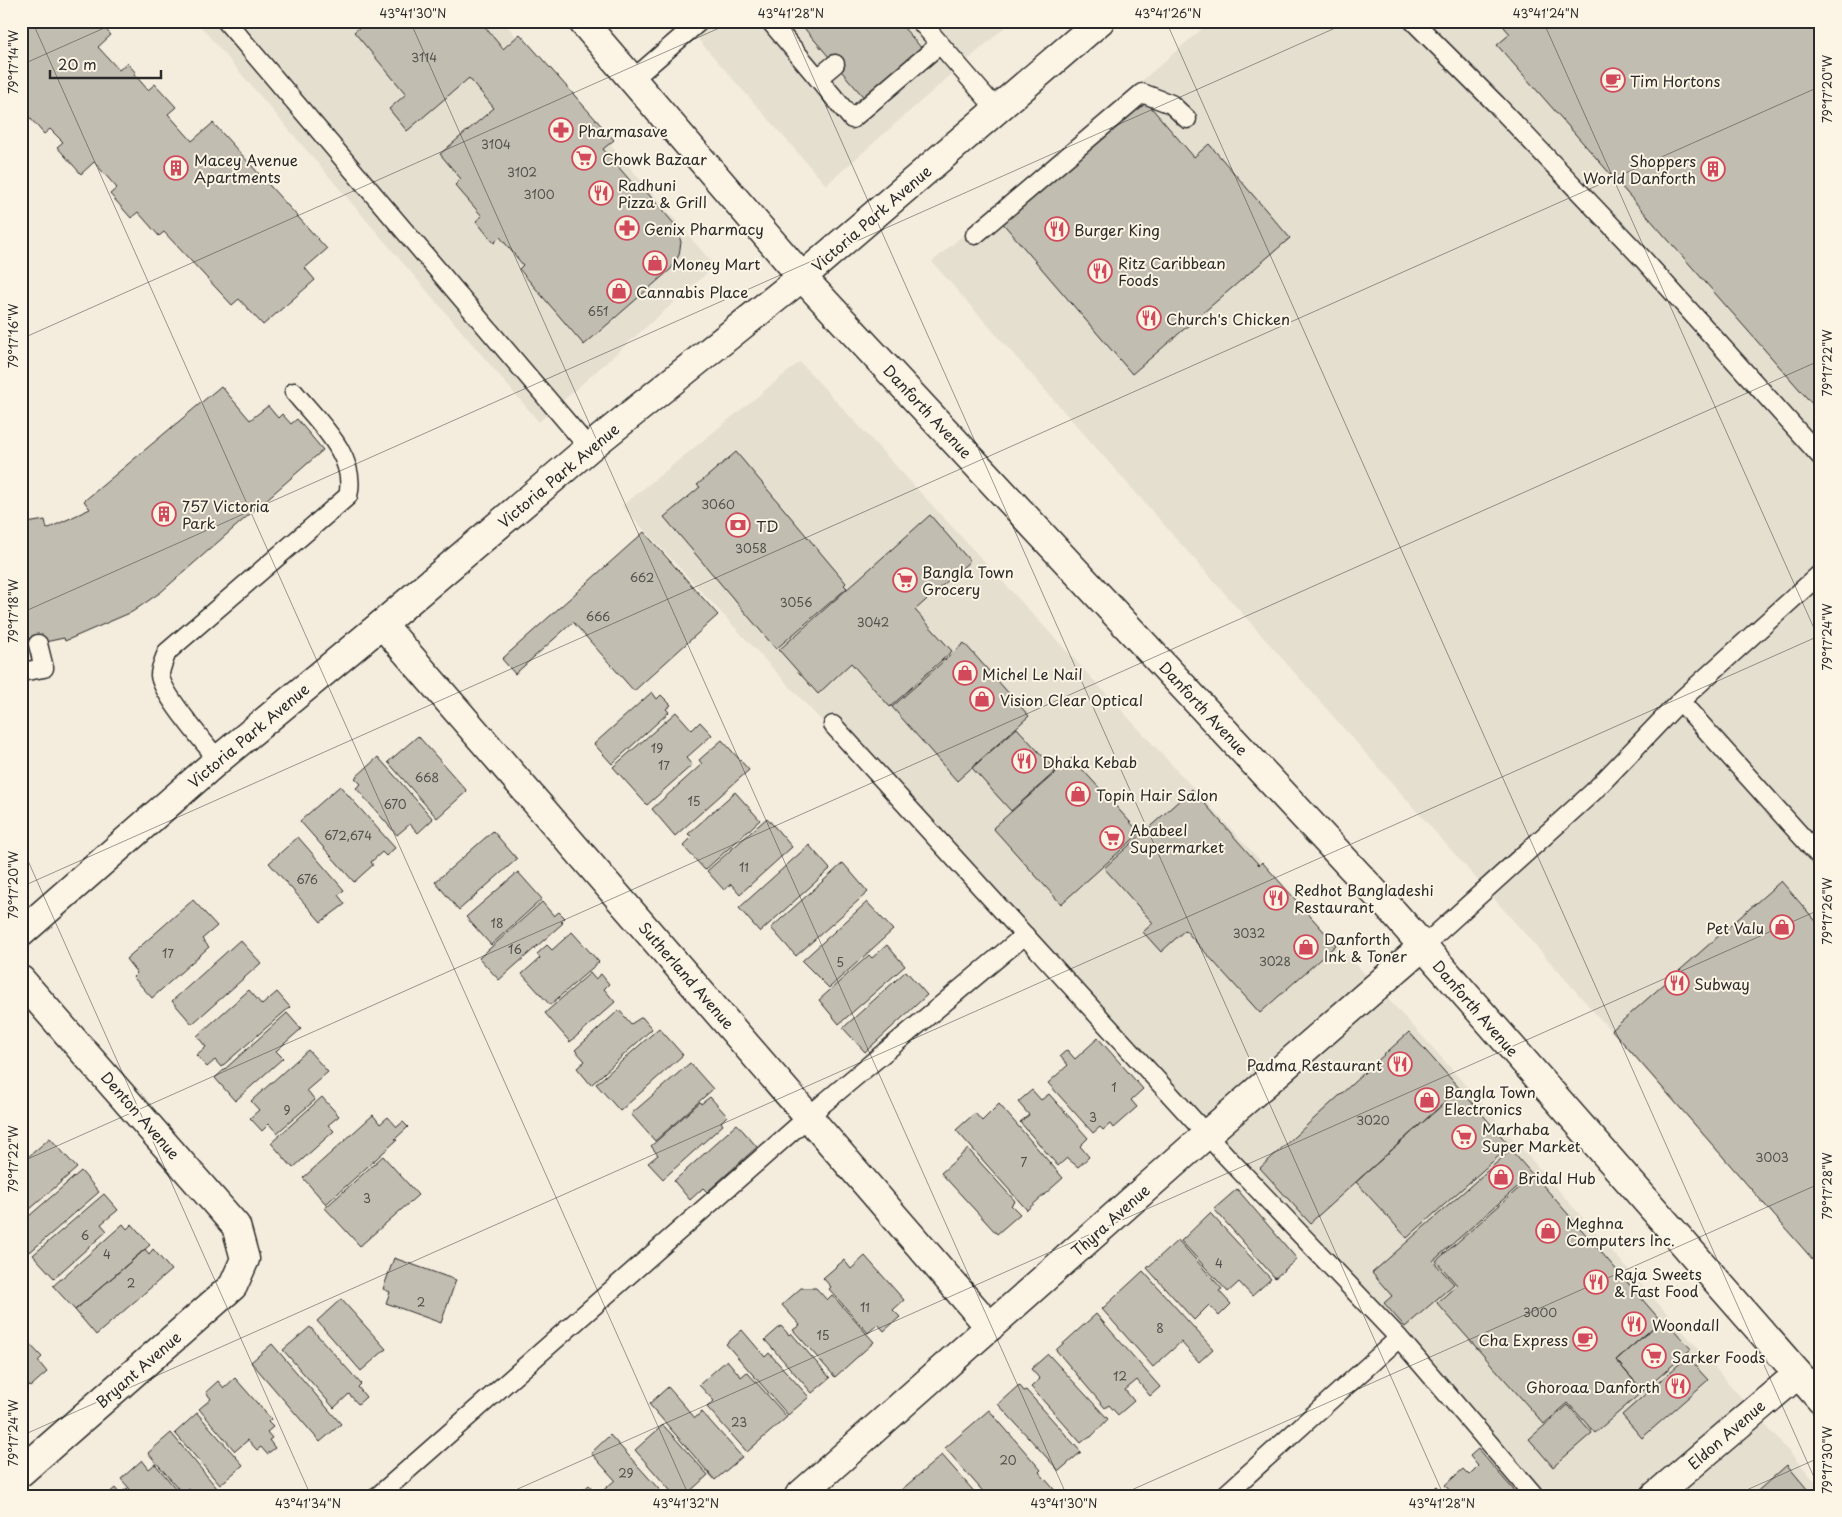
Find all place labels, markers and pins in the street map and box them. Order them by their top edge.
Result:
cafe icon: Tim Hortons [1600,67,1626,93]
place label: Tim Hortons [1630,69,1720,92]
pharmacy icon: Pharmasave [548,117,574,143]
place label: Pharmasave [578,119,668,142]
supermarket icon: Chowk Bazaar [571,145,597,171]
place label: Chowk Bazaar [602,147,707,170]
place label: Macey Avenue Apartments [194,148,298,188]
place label: Shoppers World Danforth [1583,149,1696,189]
building icon: Macey Avenue Apartments [163,155,189,181]
building icon: Shoppers World Danforth [1700,156,1726,182]
place label: Radhuni Pizza & Grill [618,173,707,213]
restaurant icon: Radhuni Pizza & Grill [588,180,614,206]
pharmacy icon: Genix Pharmacy [614,215,640,241]
restaurant icon: Burger King [1044,216,1070,242]
place label: Genix Pharmacy [644,217,764,240]
place label: Burger King [1074,218,1160,241]
shop icon: Money Mart [642,250,668,276]
place label: Ritz Caribbean Foods [1118,251,1226,291]
place label: Money Mart [672,252,761,275]
restaurant icon: Ritz Caribbean Foods [1087,258,1113,284]
shop icon: Cannabis Place [606,278,632,304]
place label: Cannabis Place [636,280,748,303]
restaurant icon: Church's Chicken [1136,305,1162,331]
place label: Church's Chicken [1166,307,1290,330]
place label: 757 Victoria Park [182,494,270,534]
building icon: 757 Victoria Park [151,501,177,527]
bank icon: TD [725,512,751,538]
place label: TD [756,514,779,537]
place label: Bangla Town Grocery [922,560,1014,600]
supermarket icon: Bangla Town Grocery [892,567,918,593]
shop icon: Michel Le Nail [952,660,978,686]
place label: Michel Le Nail [982,662,1083,685]
shop icon: Vision Clear Optical [969,686,995,712]
place label: Vision Clear Optical [1000,688,1143,711]
restaurant icon: Dhaka Kebab [1011,748,1037,774]
place label: Dhaka Kebab [1042,750,1137,773]
shop icon: Topin Hair Salon [1065,781,1091,807]
place label: Topin Hair Salon [1096,783,1218,806]
place label: Ababeel Supermarket [1130,818,1224,858]
supermarket icon: Ababeel Supermarket [1099,825,1125,851]
place label: Redhot Bangladeshi Restaurant [1294,878,1434,918]
restaurant icon: Redhot Bangladeshi Restaurant [1263,885,1289,911]
shop icon: Pet Valu [1769,914,1795,940]
place label: Pet Valu [1706,916,1764,939]
place label: Danforth Ink & Toner [1324,927,1407,967]
shop icon: Danforth Ink & Toner [1293,934,1319,960]
restaurant icon: Subway [1664,970,1690,996]
place label: Subway [1694,972,1750,995]
restaurant icon: Padma Restaurant [1387,1051,1413,1077]
place label: Padma Restaurant [1247,1053,1382,1076]
place label: Bangla Town Electronics [1444,1080,1536,1120]
shop icon: Bangla Town Electronics [1414,1087,1440,1113]
place label: Marhaba Super Market [1482,1117,1581,1157]
supermarket icon: Marhaba Super Market [1451,1124,1477,1150]
shop icon: Bridal Hub [1488,1164,1514,1190]
place label: Bridal Hub [1518,1166,1596,1189]
place label: Meghna Computers Inc. [1566,1211,1675,1251]
shop icon: Meghna Computers Inc. [1535,1218,1561,1244]
place label: Raja Sweets & Fast Food [1614,1262,1702,1302]
restaurant icon: Raja Sweets & Fast Food [1583,1269,1609,1295]
restaurant icon: Woondall [1621,1311,1647,1337]
place label: Woondall [1652,1313,1719,1336]
cafe icon: Cha Express [1572,1326,1598,1352]
place label: Cha Express [1478,1328,1568,1351]
supermarket icon: Sarker Foods [1641,1343,1667,1369]
place label: Sarker Foods [1672,1345,1766,1368]
restaurant icon: Ghoroaa Danforth [1665,1373,1691,1399]
place label: Ghoroaa Danforth [1526,1375,1660,1398]

